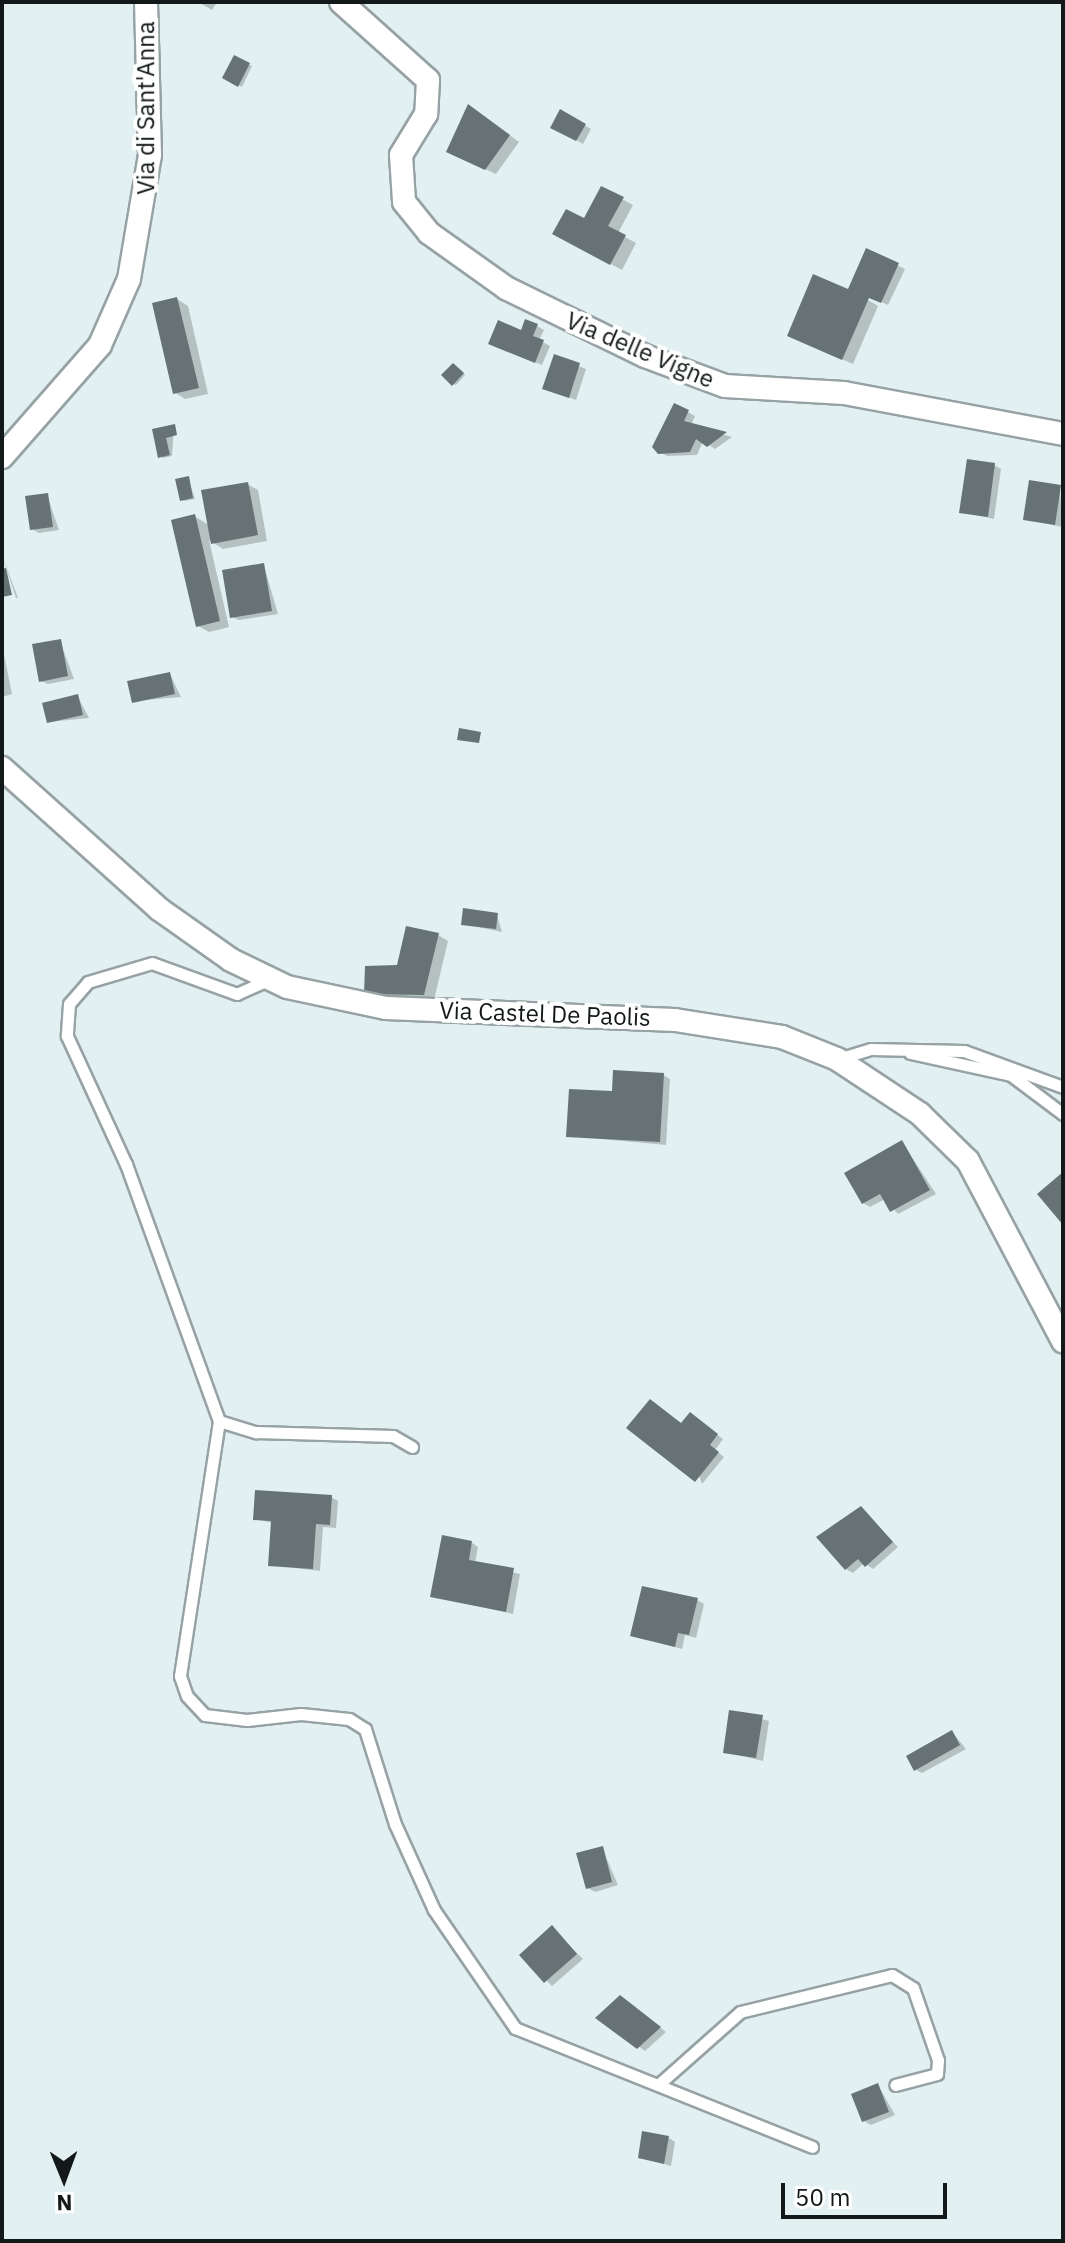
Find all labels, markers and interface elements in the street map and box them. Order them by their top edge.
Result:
street label: Via di Sant'Anna [132,21,160,195]
street label: Via delle Vigne [562,306,718,394]
street label: Via Castel De Paolis [439,996,651,1032]
north arrow [24,2139,104,2219]
scale bar [785,2167,951,2217]
text: 50 m [795,2181,850,2213]
text: N [56,2189,73,2218]

